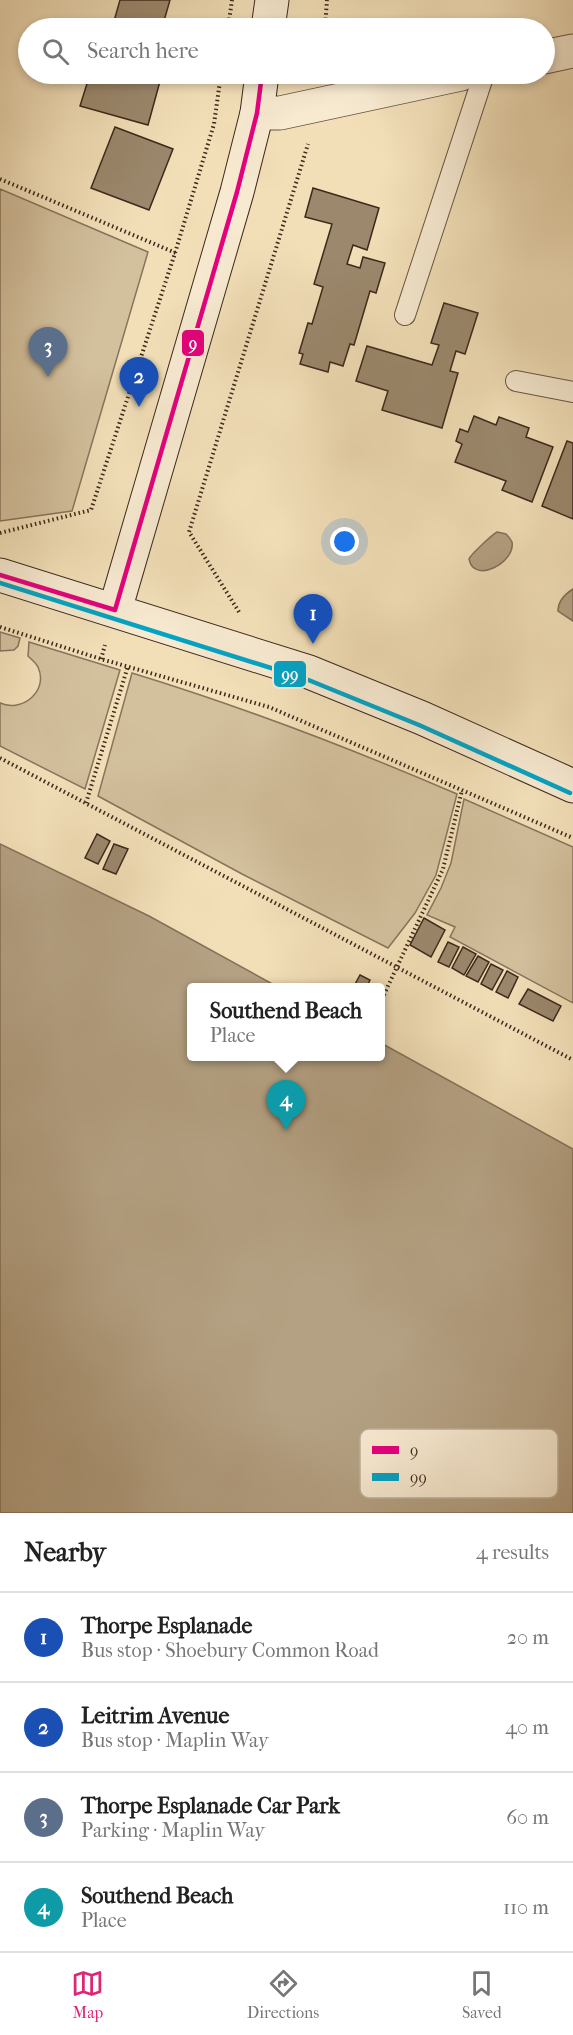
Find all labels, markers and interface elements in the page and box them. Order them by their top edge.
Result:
search box [18,18,555,84]
icon: search [39,35,72,68]
text: Search here [87,38,199,64]
pin: 3 [28,328,68,377]
line badge: 9 [181,329,205,357]
text: 9 [188,334,197,354]
pin: 2 [120,358,158,407]
your location [330,527,359,556]
pin: 1 [294,594,332,644]
line badge: 99 [273,660,307,688]
text: 99 [281,665,298,685]
popup [187,983,385,1061]
text: Southend Beach [210,998,362,1024]
text: Place [210,1024,255,1047]
pin: 4 [266,1080,306,1130]
legend [360,1429,558,1498]
text: 9 [410,1441,418,1460]
text: 99 [410,1468,427,1487]
text: Nearby [24,1537,106,1568]
text: 4 results [476,1541,549,1564]
text: Thorpe Esplanade [81,1613,252,1639]
text: 1 [40,1626,47,1649]
text: 20 m [507,1626,549,1649]
text: Bus stop · Shoebury Common Road [81,1639,379,1662]
text: Leitrim Avenue [81,1703,229,1729]
text: 2 [38,1716,49,1739]
text: 40 m [505,1716,549,1739]
text: Bus stop · Maplin Way [81,1729,269,1752]
text: Thorpe Esplanade Car Park [81,1793,340,1819]
text: 3 [39,1806,48,1829]
text: 60 m [506,1806,549,1829]
text: Parking · Maplin Way [81,1819,265,1842]
text: Southend Beach [81,1883,233,1909]
text: 4 [38,1896,49,1919]
text: 110 m [503,1896,549,1919]
text: Place [81,1909,127,1932]
tab: Map [71,1967,104,2022]
tab: Directions [247,1967,319,2022]
tab: Saved [462,1967,502,2022]

